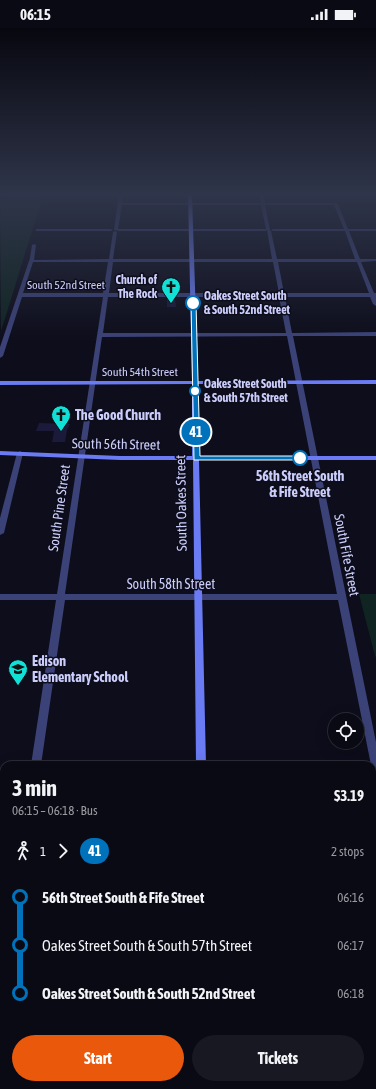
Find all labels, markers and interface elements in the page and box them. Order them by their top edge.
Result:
text: 06:15 [20,6,51,23]
place label: Church of The Rock [116,273,158,301]
church icon: Church of The Rock [160,276,182,304]
street label: South 52nd Street [27,278,106,292]
place label: Oakes Street South & South 52nd Street [204,289,291,317]
marker: Oakes Street South & South 52nd Street [185,295,201,311]
street label: South 54th Street [102,365,178,379]
place label: Oakes Street South & South 57th Street [204,377,288,405]
marker: Oakes Street South & South 57th Street [189,385,201,397]
church icon: The Good Church [50,404,72,432]
place label: The Good Church [75,407,161,423]
line badge: 41 [178,419,214,445]
text: 41 [189,424,203,440]
street label: South 56th Street [72,435,160,453]
marker: 56th Street South & Fife Street [292,450,308,466]
street label: South Oakes Street [172,455,190,551]
street label: South Pine Street [45,464,73,552]
place label: 56th Street South & Fife Street [256,468,344,500]
street label: South Fife Street [331,512,363,598]
street label: South 58th Street [127,576,215,592]
place label: Edison Elementary School [32,653,128,685]
school or university icon: Edison Elementary School [7,658,29,686]
map controls [328,713,364,749]
button: locate [328,713,364,749]
text: 3 min [12,775,57,801]
text: $3.19 [334,787,364,804]
text: 06:15 – 06:18 · Bus [12,803,98,818]
icon: walk [12,840,34,862]
icon: forward [52,840,74,862]
text: 41 [88,843,101,859]
text: 1 [40,844,46,859]
text: 2 stops [331,844,364,859]
text: 56th Street South & Fife Street [42,889,204,906]
text: 06:16 [337,890,364,905]
text: Oakes Street South & South 57th Street [42,937,252,954]
text: 06:17 [337,938,364,953]
text: Oakes Street South & South 52nd Street [42,985,255,1002]
text: 06:18 [337,986,364,1001]
button: Start [12,1035,184,1081]
button: Tickets [192,1035,364,1081]

